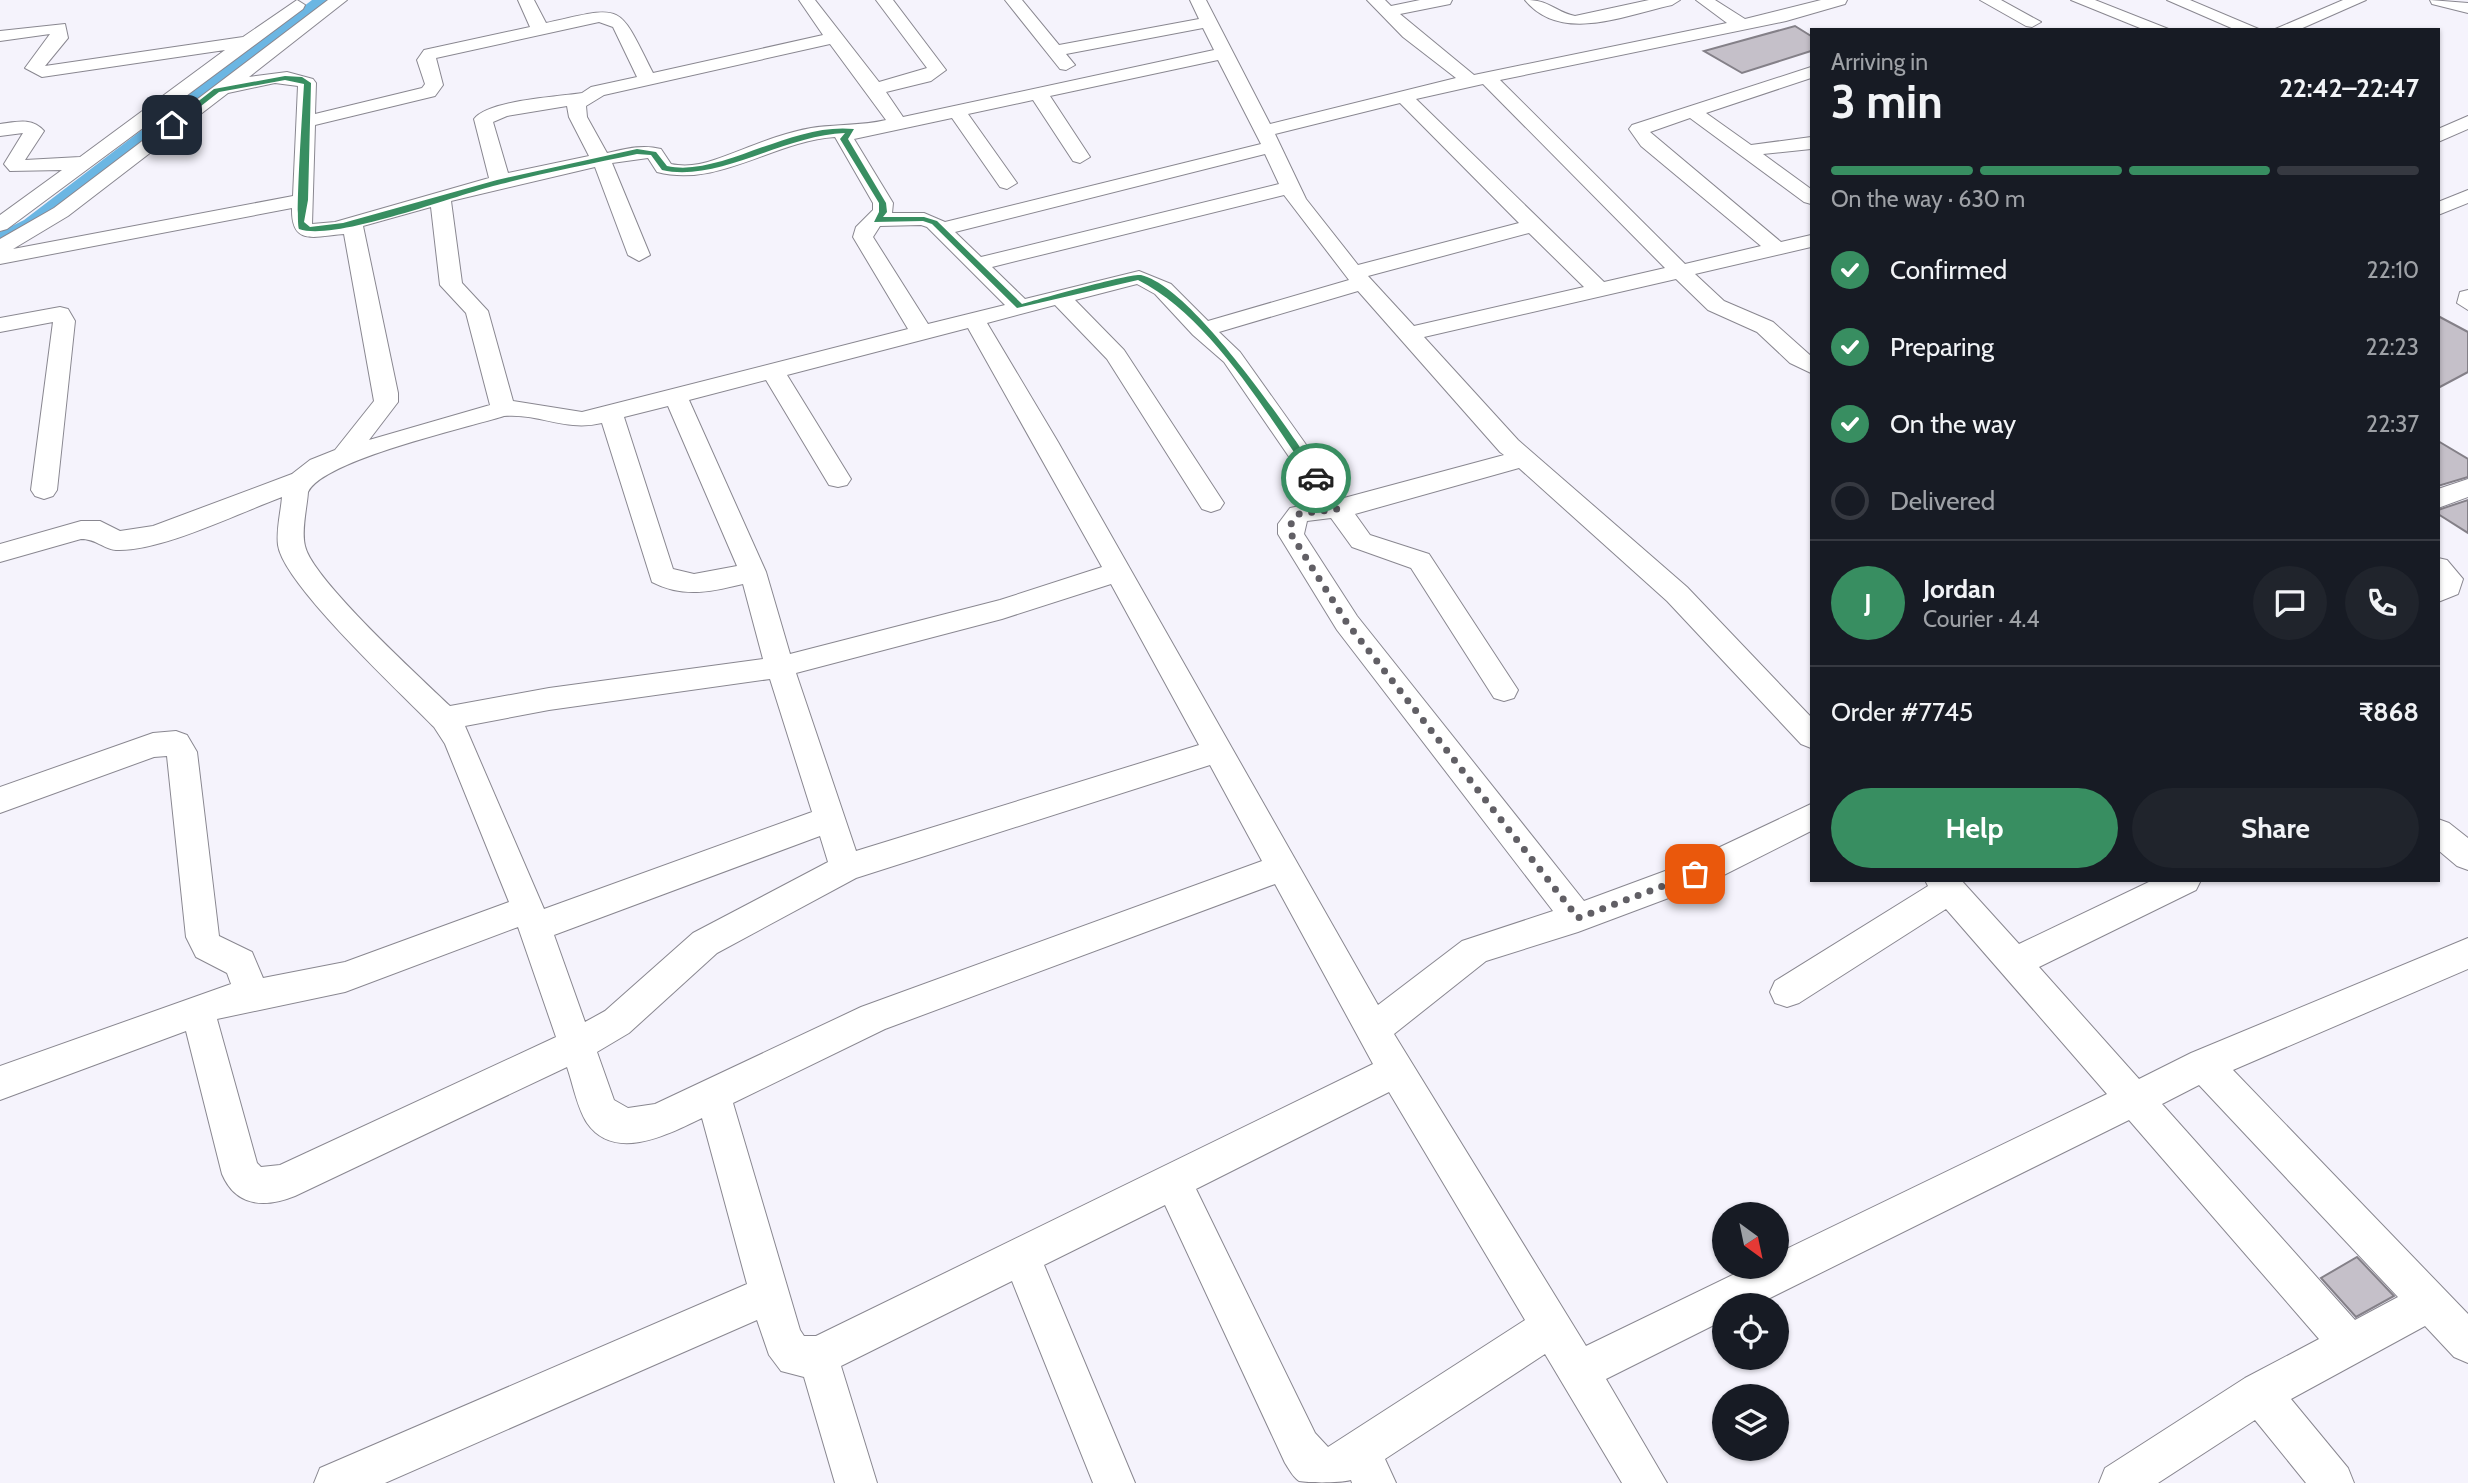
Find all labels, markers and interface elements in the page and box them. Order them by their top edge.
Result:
text: Arriving in [1831,48,1928,76]
text: 22:42–22:47 [2279,72,2419,104]
text: 3 min [1831,74,1943,130]
pin [142,95,202,155]
icon: home [153,106,191,144]
text: On the way · 630 m [1831,185,2025,213]
icon: check [1831,251,1869,289]
text: Confirmed [1890,254,2007,286]
text: 22:10 [2367,256,2419,284]
icon: check [1831,328,1869,366]
text: Preparing [1890,331,1994,363]
text: 22:23 [2366,333,2419,361]
icon: check [1831,405,1869,443]
text: On the way [1890,408,2016,440]
text: 22:37 [2366,410,2419,438]
courier [1281,443,1351,513]
icon: car [1297,459,1335,497]
text: Delivered [1890,485,1995,517]
button: chat [2253,566,2327,640]
button: phone [2345,566,2419,640]
text: Jordan [1923,573,1995,605]
text: J [1864,587,1872,619]
text: Courier · 4.4 [1923,605,2040,633]
text: Order #7745 [1831,696,1973,728]
text: ₹868 [2359,696,2419,728]
button: Help [1831,788,2118,868]
button: Share [2132,788,2419,868]
pin [1665,844,1725,904]
icon: bag [1676,855,1714,893]
north arrow [1712,1202,1788,1279]
map controls [1712,1202,1789,1461]
button: locate [1712,1293,1789,1370]
button: layers [1712,1384,1789,1461]

